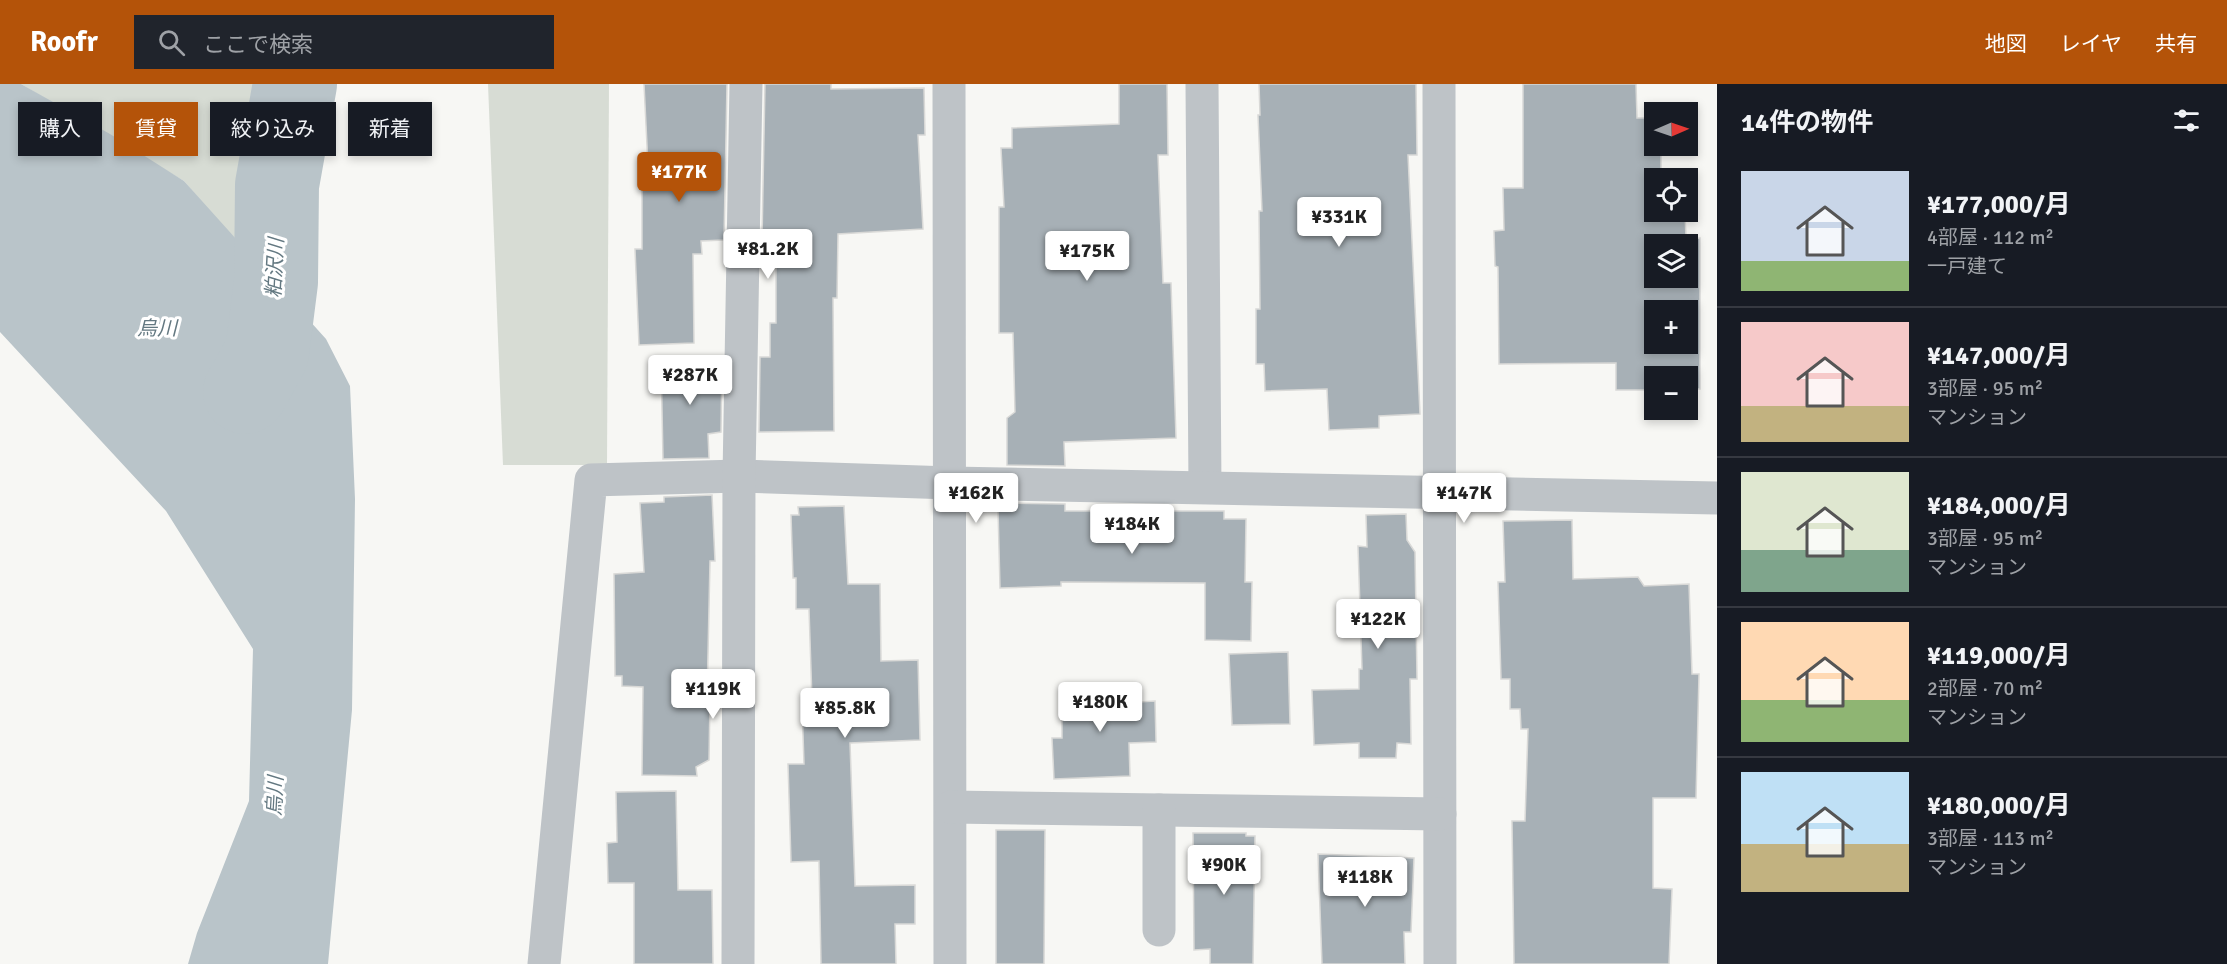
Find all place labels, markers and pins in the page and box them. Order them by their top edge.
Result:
pin: ¥177K [637,152,721,203]
pin: ¥331K [1297,197,1381,248]
pin: ¥81.2K [719,229,817,280]
pin: ¥175K [1045,231,1129,282]
pin: ¥287K [648,355,732,406]
pin: ¥162K [934,473,1018,524]
pin: ¥147K [1422,473,1506,524]
pin: ¥184K [1090,504,1174,555]
pin: ¥122K [1336,599,1420,650]
pin: ¥119K [671,669,755,720]
pin: ¥180K [1058,682,1142,733]
pin: ¥85.8K [796,688,894,739]
pin: ¥90K [1188,845,1260,896]
pin: ¥118K [1323,857,1407,908]

